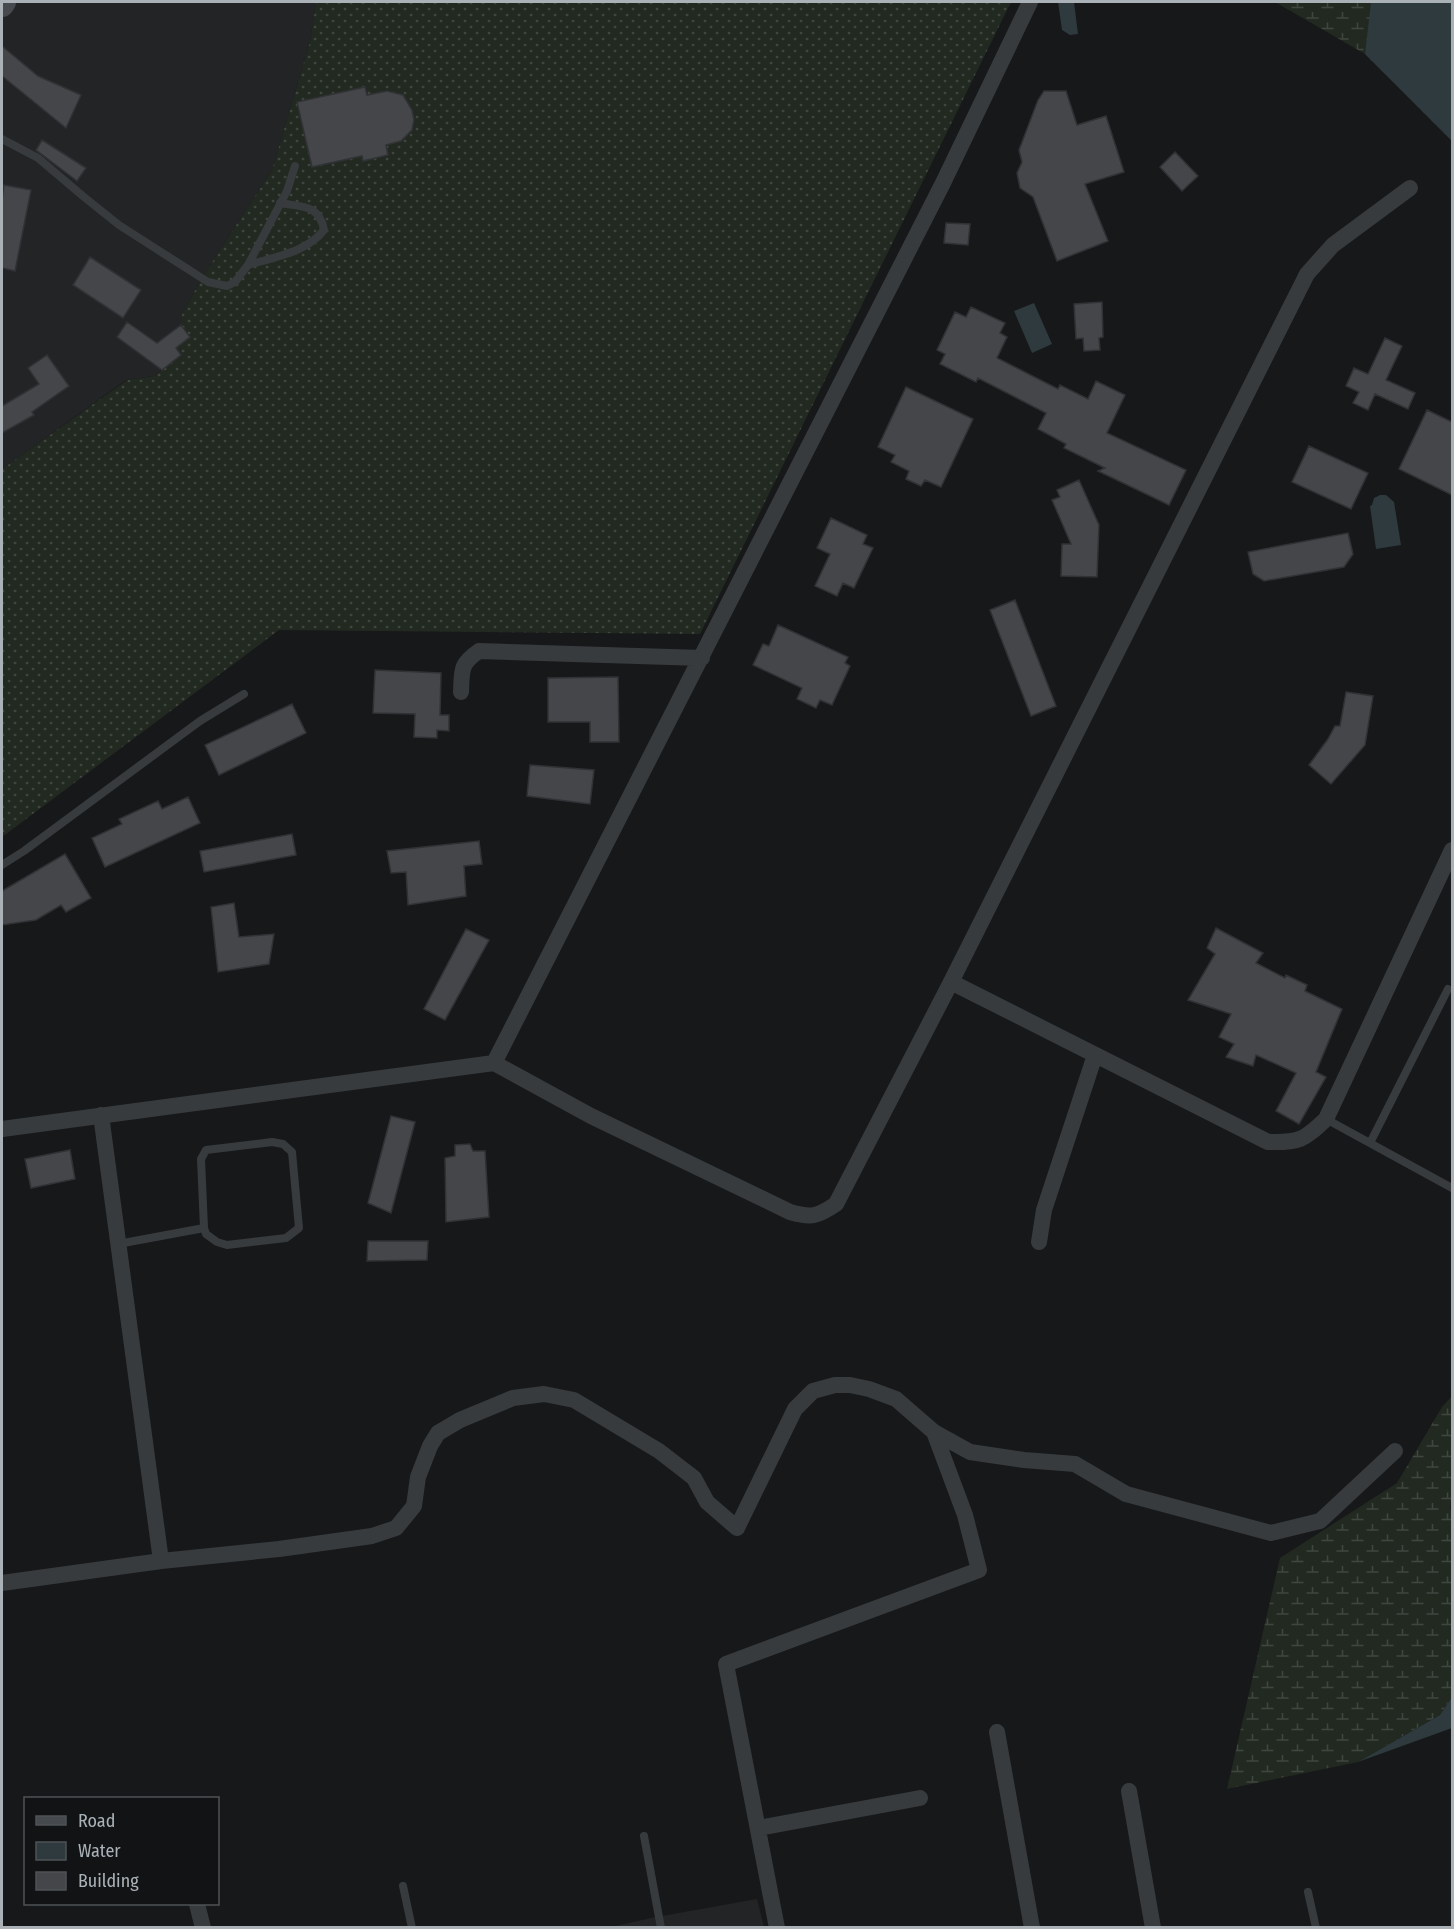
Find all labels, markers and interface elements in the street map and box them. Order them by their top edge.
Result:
legend [24,1797,219,1905]
text: Road [78,1810,115,1832]
text: Water [78,1840,121,1862]
text: Building [78,1870,139,1892]

